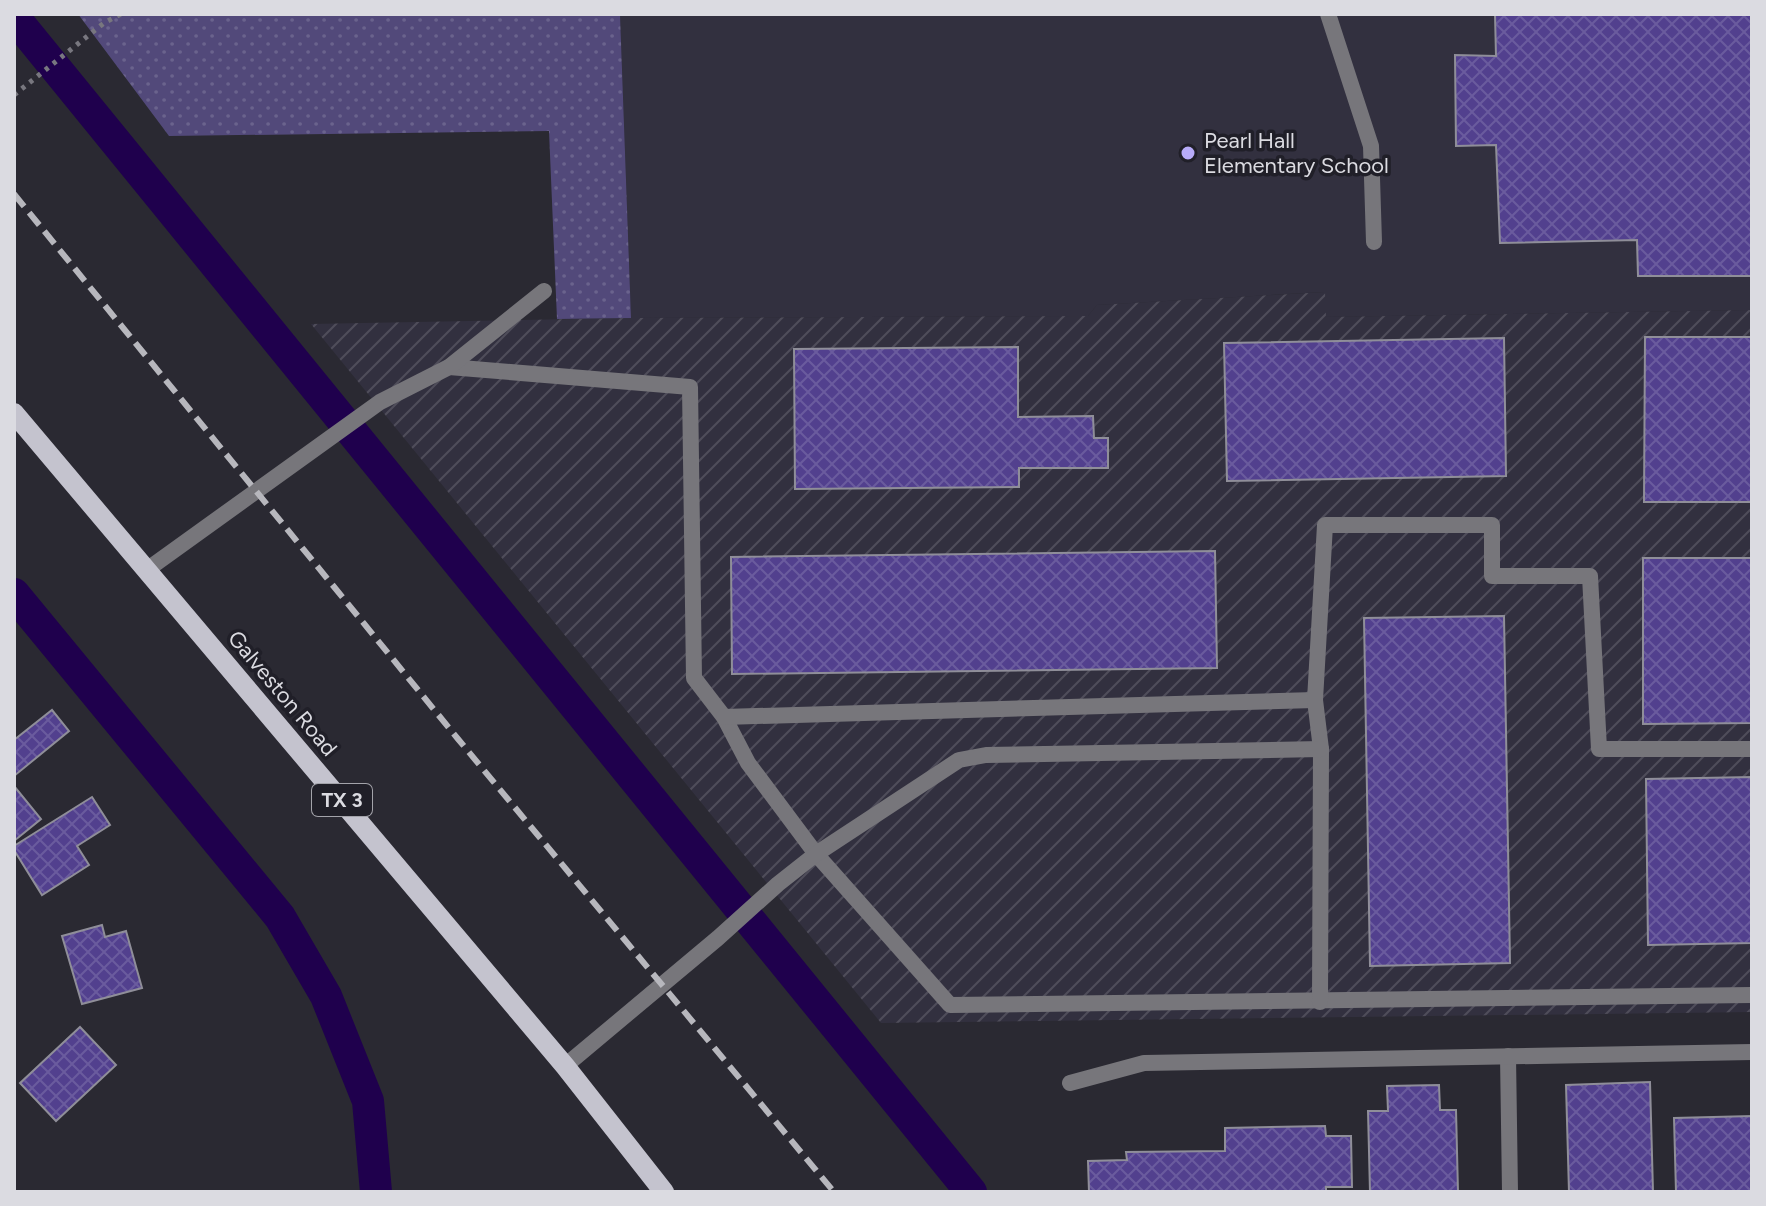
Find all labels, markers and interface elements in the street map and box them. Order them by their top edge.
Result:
place label: Pearl Hall Elementary School [1204,127,1389,179]
marker: Pearl Hall Elementary School [1179,144,1197,162]
street label: Galveston Road [222,625,343,762]
road number: TX 3 [312,784,372,816]

